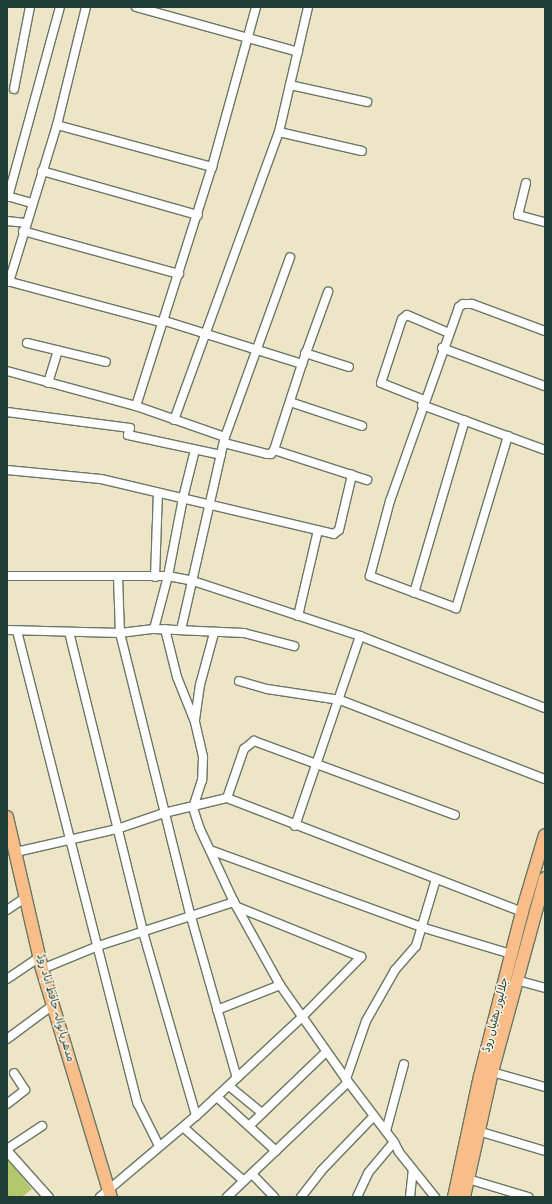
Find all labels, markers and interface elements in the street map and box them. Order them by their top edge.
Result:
street label: مدھریانوالہ حافظ آباد روڈ [33,952,77,1064]
street label: جلالپور بھٹیاں روڈ [480,976,512,1054]

